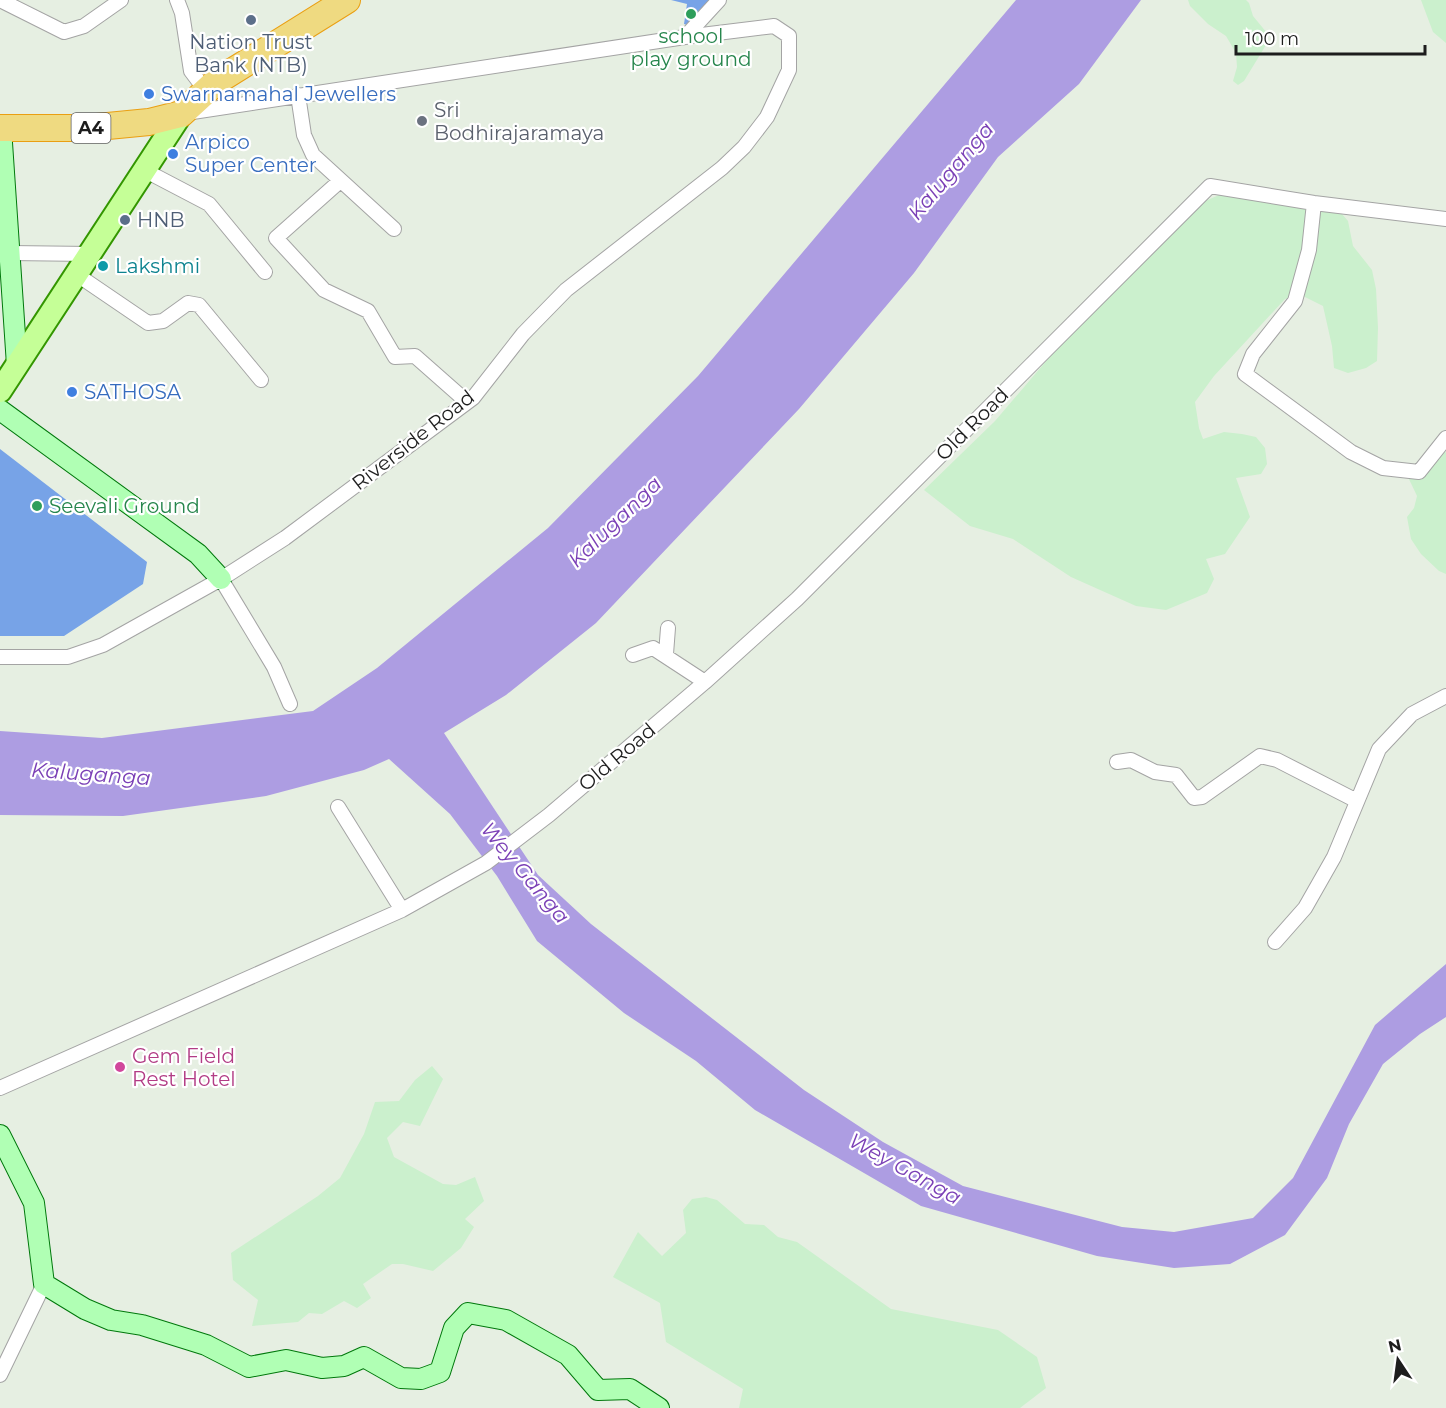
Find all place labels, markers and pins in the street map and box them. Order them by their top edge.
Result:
marker: school play ground [684,7,698,21]
marker: Nation Trust Bank (NTB) [244,13,258,27]
place label: school play ground [631,24,751,71]
place label: Nation Trust Bank (NTB) [189,30,313,77]
place label: Swarnamahal Jewellers [161,82,396,106]
marker: Swarnamahal Jewellers [142,87,156,101]
place label: Sri Bodhirajaramaya [434,98,604,145]
marker: Sri Bodhirajaramaya [415,114,429,128]
place label: Arpico Super Center [185,130,317,177]
marker: Arpico Super Center [166,147,180,161]
place label: HNB [137,208,185,232]
marker: HNB [118,213,132,227]
place label: Lakshmi [115,254,200,278]
marker: Lakshmi [96,259,110,273]
place label: SATHOSA [84,380,182,404]
marker: SATHOSA [65,385,79,399]
place label: Seevali Ground [49,494,200,518]
marker: Seevali Ground [30,499,44,513]
place label: Gem Field Rest Hotel [132,1044,236,1091]
marker: Gem Field Rest Hotel [113,1060,127,1074]

